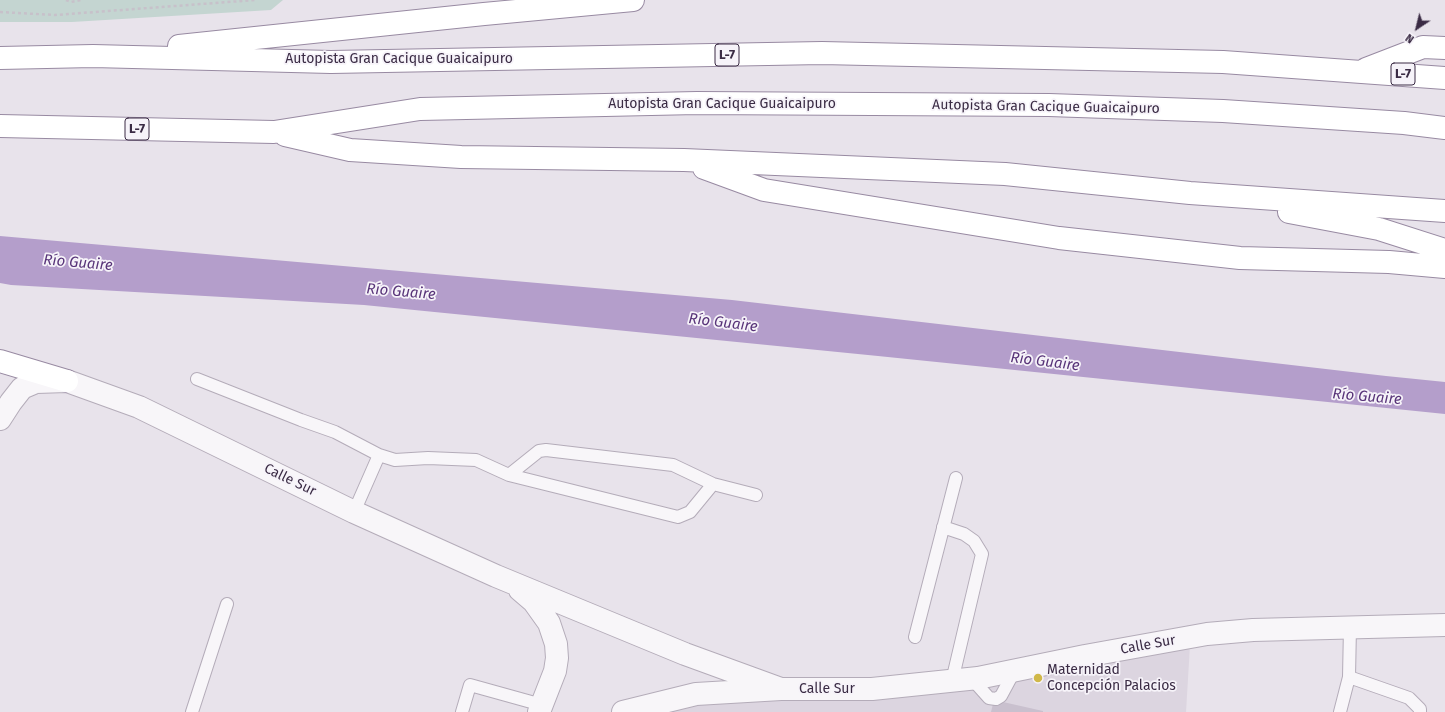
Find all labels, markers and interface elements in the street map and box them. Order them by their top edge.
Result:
north arrow [1397,8,1437,48]
text: N [1403,31,1417,46]
road number: L-7 [715,44,739,66]
street label: Autopista Gran Cacique Guaicaipuro [285,51,513,67]
road number: L-7 [1391,63,1415,85]
street label: Autopista Gran Cacique Guaicaipuro [608,96,836,112]
street label: Autopista Gran Cacique Guaicaipuro [932,97,1160,117]
road number: L-7 [125,118,149,140]
water label: Río Guaire [43,251,113,275]
water label: Río Guaire [366,280,436,304]
water label: Río Guaire [687,310,759,336]
water label: Río Guaire [1009,349,1081,375]
water label: Río Guaire [1332,385,1402,409]
street label: Calle Sur [261,460,319,500]
street label: Calle Sur [1119,632,1177,658]
place label: Maternidad Concepción Palacios [1047,662,1176,694]
marker: Maternidad Concepción Palacios [1032,672,1044,684]
street label: Calle Sur [799,681,855,697]

